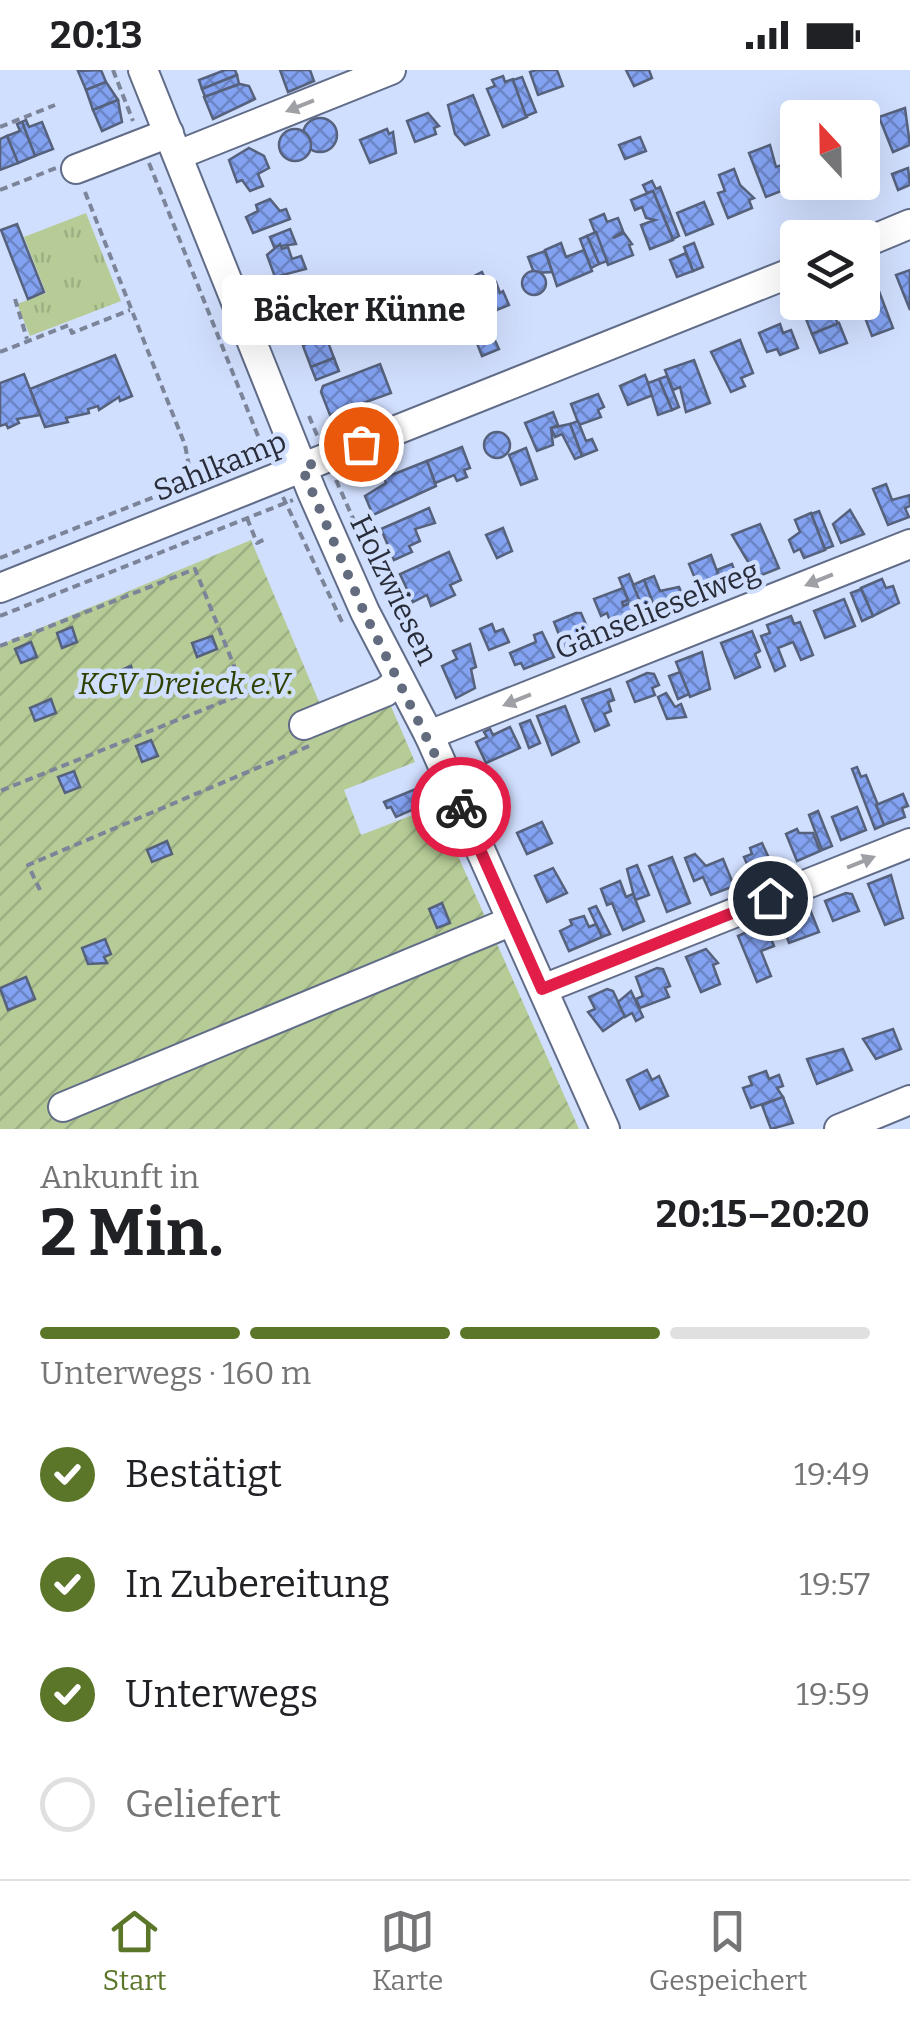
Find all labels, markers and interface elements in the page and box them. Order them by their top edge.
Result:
text: 20:13 [50,12,143,58]
one-way arrow [285,99,315,115]
north arrow [780,100,880,200]
map controls [780,100,880,320]
button: layers [780,220,880,320]
callout: Bäcker Künne [224,274,498,344]
text: Bäcker Künne [253,291,466,329]
pin [319,402,404,487]
icon: bag [334,417,389,472]
street label: Sahlkamp [148,423,292,509]
street label: Holzwiesen [342,509,446,671]
street label: Gänselieselweg [549,553,765,667]
one-way arrow [804,573,834,589]
park label: KGV Dreieck e.V. [78,666,294,702]
one-way arrow [502,693,532,708]
courier [411,757,511,857]
icon: bike [434,780,489,835]
one-way arrow [846,854,876,870]
pin [728,856,813,941]
icon: home [743,871,798,926]
text: Ankunft in [40,1158,199,1196]
text: 20:15–20:20 [656,1191,870,1237]
text: 2 Min. [40,1194,224,1272]
text: Unterwegs · 160 m [40,1354,311,1392]
icon: check [40,1447,95,1502]
text: Bestätigt [125,1451,282,1497]
text: 19:49 [794,1455,870,1493]
icon: check [40,1557,95,1612]
text: In Zubereitung [125,1561,390,1607]
text: 19:57 [799,1565,870,1603]
icon: check [40,1667,95,1722]
text: Unterwegs [125,1671,318,1717]
text: 19:59 [796,1675,870,1713]
text: Geliefert [125,1781,281,1827]
tab: Start [103,1904,167,1997]
tab: Karte [372,1904,443,1997]
tab: Gespeichert [649,1904,807,1997]

